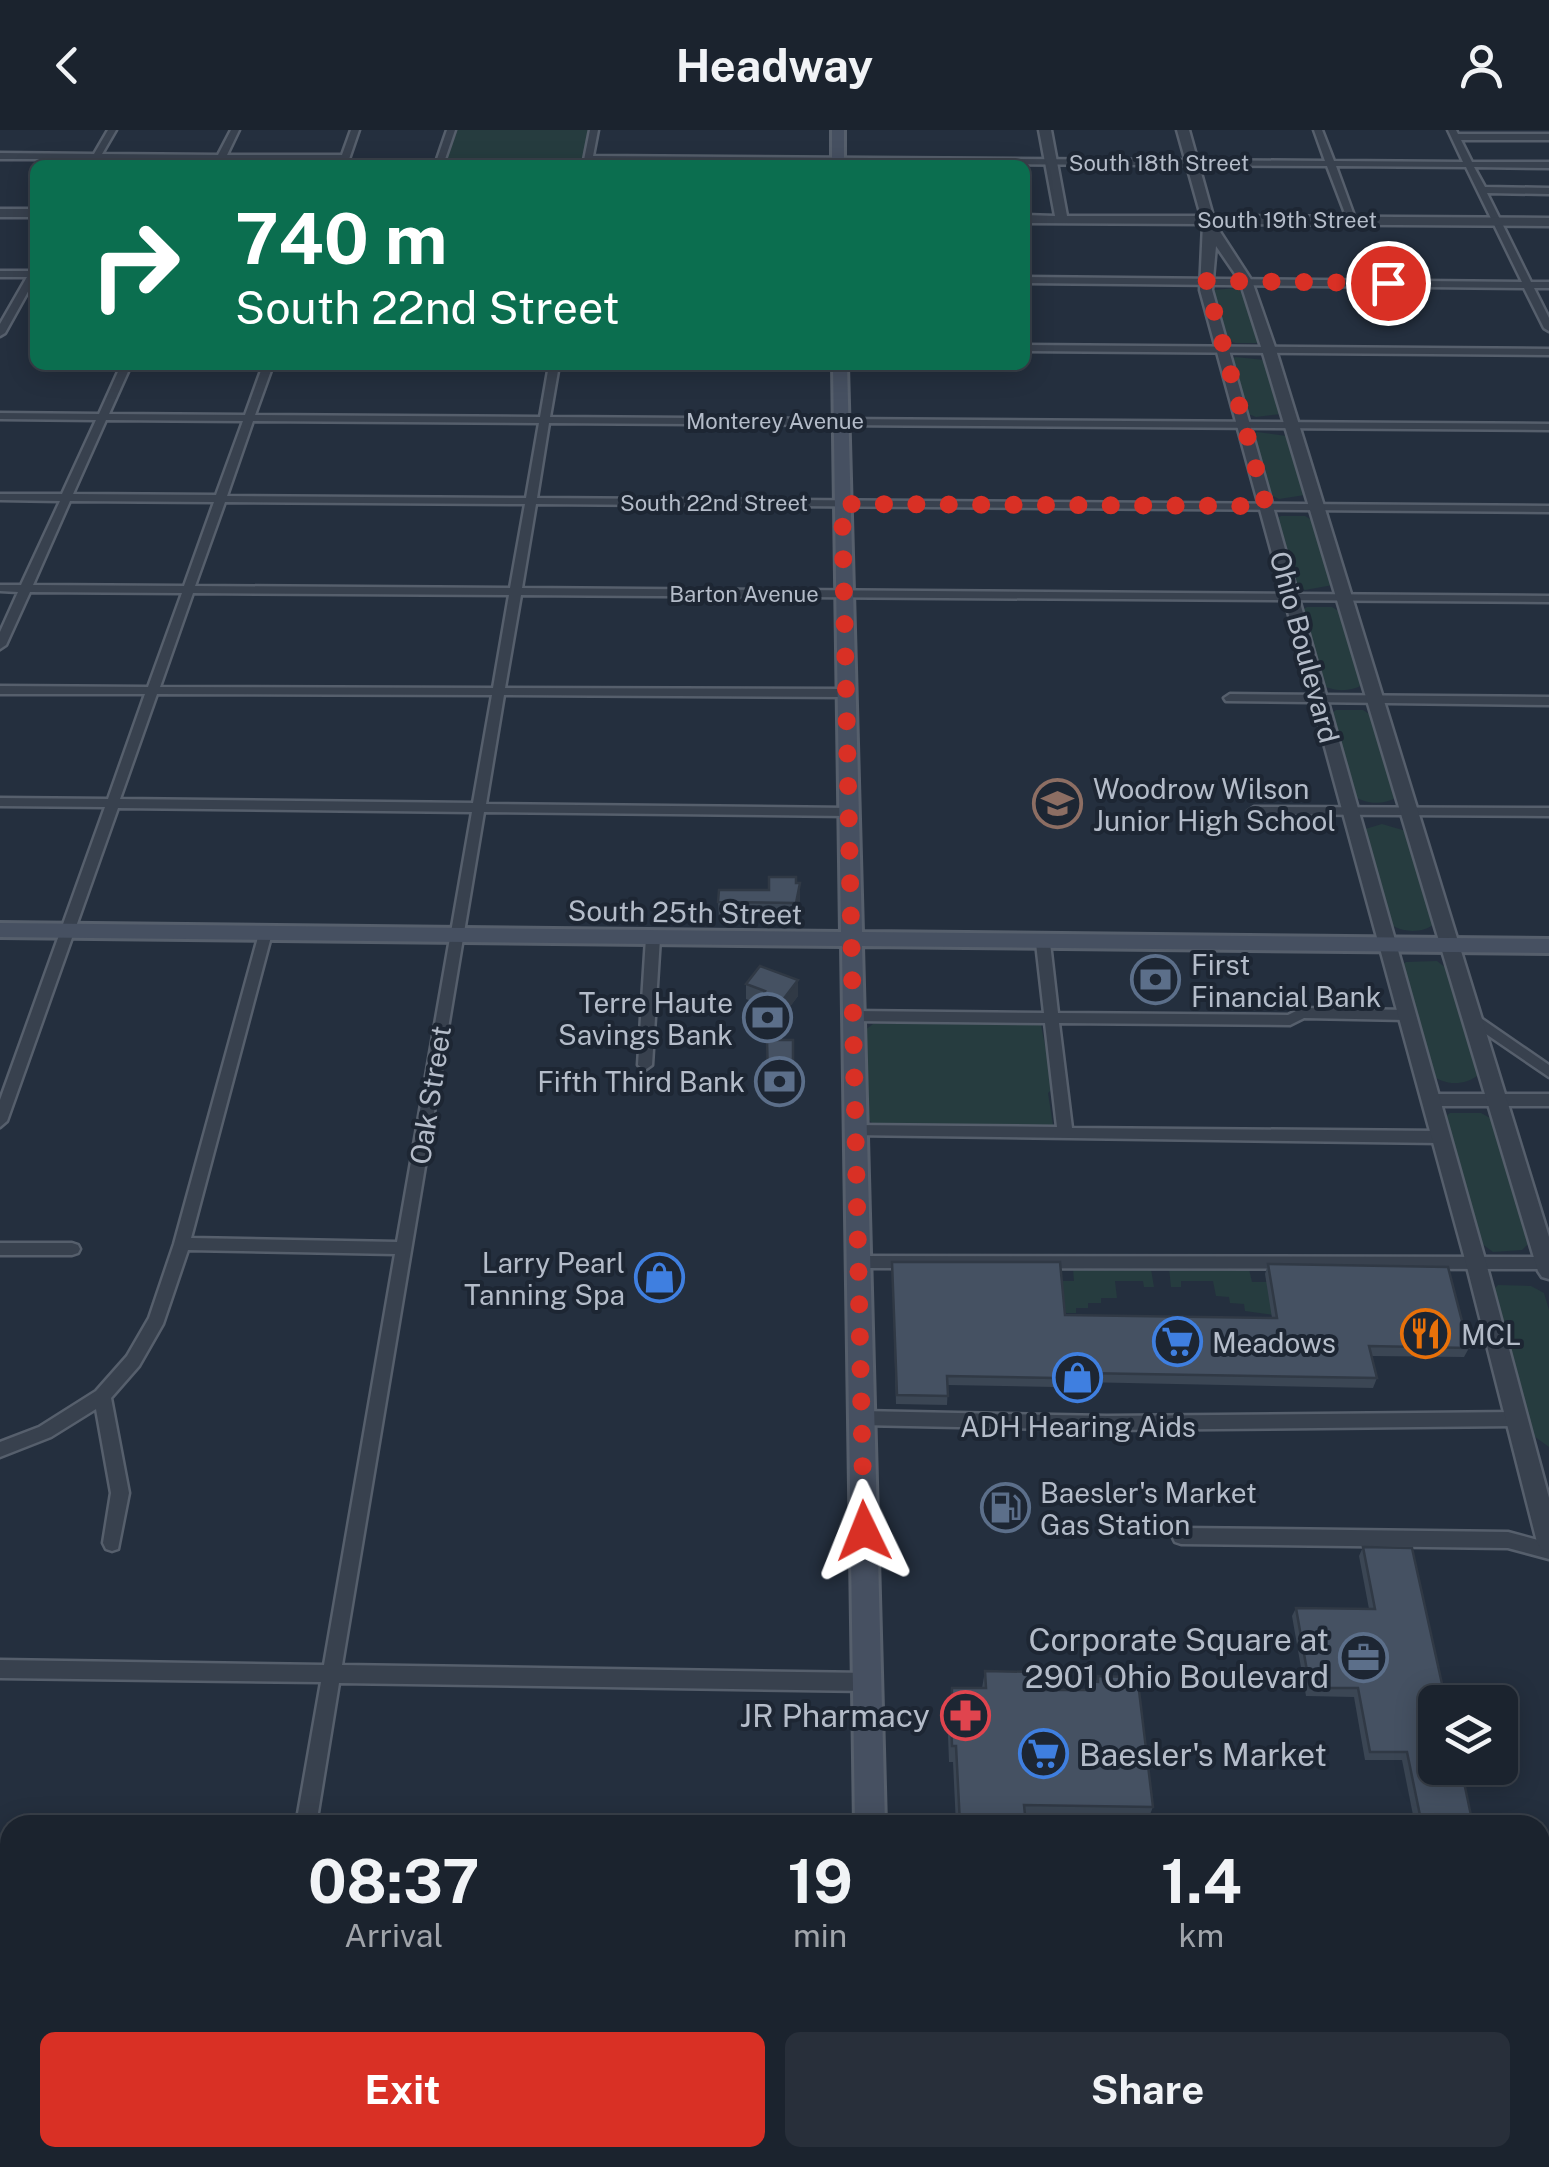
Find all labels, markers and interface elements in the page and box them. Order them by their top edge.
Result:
icon: back [40,38,95,93]
icon: person [1454,38,1509,93]
text: Headway [676,39,873,92]
street label: South 18th Street [1069,150,1249,176]
text: 740 m [235,197,447,280]
icon: right [70,200,200,330]
street label: South 19th Street [1197,207,1377,233]
pin [1346,241,1431,326]
icon: arrive [1361,256,1416,311]
text: South 22nd Street [235,281,620,334]
street label: Monterey Avenue [686,408,864,434]
street label: South 22nd Street [620,490,808,516]
street label: Ohio Boulevard [1264,548,1346,746]
street label: Barton Avenue [669,581,819,607]
place label: Woodrow Wilson Junior High School [1093,772,1336,837]
school or university icon: Woodrow Wilson Junior High School [1032,778,1084,830]
street label: South 25th Street [567,893,803,931]
place label: First Financial Bank [1191,948,1381,1013]
bank icon: First Financial Bank [1130,954,1182,1006]
place label: Terre Haute Savings Bank [558,986,733,1051]
bank icon: Terre Haute Savings Bank [742,992,794,1044]
street label: Oak Street [403,1023,457,1167]
bank icon: Fifth Third Bank [754,1055,806,1107]
place label: Fifth Third Bank [537,1065,745,1098]
place label: Larry Pearl Tanning Spa [464,1246,625,1311]
shop icon: Larry Pearl Tanning Spa [634,1252,686,1304]
restaurant icon: MCL [1400,1308,1452,1360]
supermarket icon: Meadows [1151,1316,1203,1368]
place label: MCL [1461,1318,1521,1351]
place label: Meadows [1212,1326,1336,1359]
shop icon: ADH Hearing Aids [1052,1352,1104,1404]
place label: ADH Hearing Aids [960,1410,1196,1443]
place label: Baesler's Market Gas Station [1040,1476,1257,1541]
position arrow [812,1479,916,1583]
fuel station icon: Baesler's Market Gas Station [979,1482,1031,1534]
place label: Corporate Square at 2901 Ohio Boulevard [1025,1621,1329,1695]
office icon: Corporate Square at 2901 Ohio Boulevard [1338,1631,1390,1683]
map controls [1418,1685,1518,1785]
button: layers [1418,1685,1518,1785]
pharmacy icon: JR Pharmacy [939,1689,991,1741]
place label: JR Pharmacy [740,1697,930,1734]
supermarket icon: Baesler's Market [1018,1728,1070,1780]
place label: Baesler's Market [1079,1736,1327,1773]
text: 08:37 [308,1846,479,1917]
text: 19 [788,1846,853,1917]
text: 1.4 [1161,1846,1242,1917]
text: Arrival [344,1917,443,1954]
text: min [793,1917,847,1954]
text: km [1179,1917,1224,1954]
button: Exit [40,2032,765,2147]
button: Share [785,2032,1510,2147]

